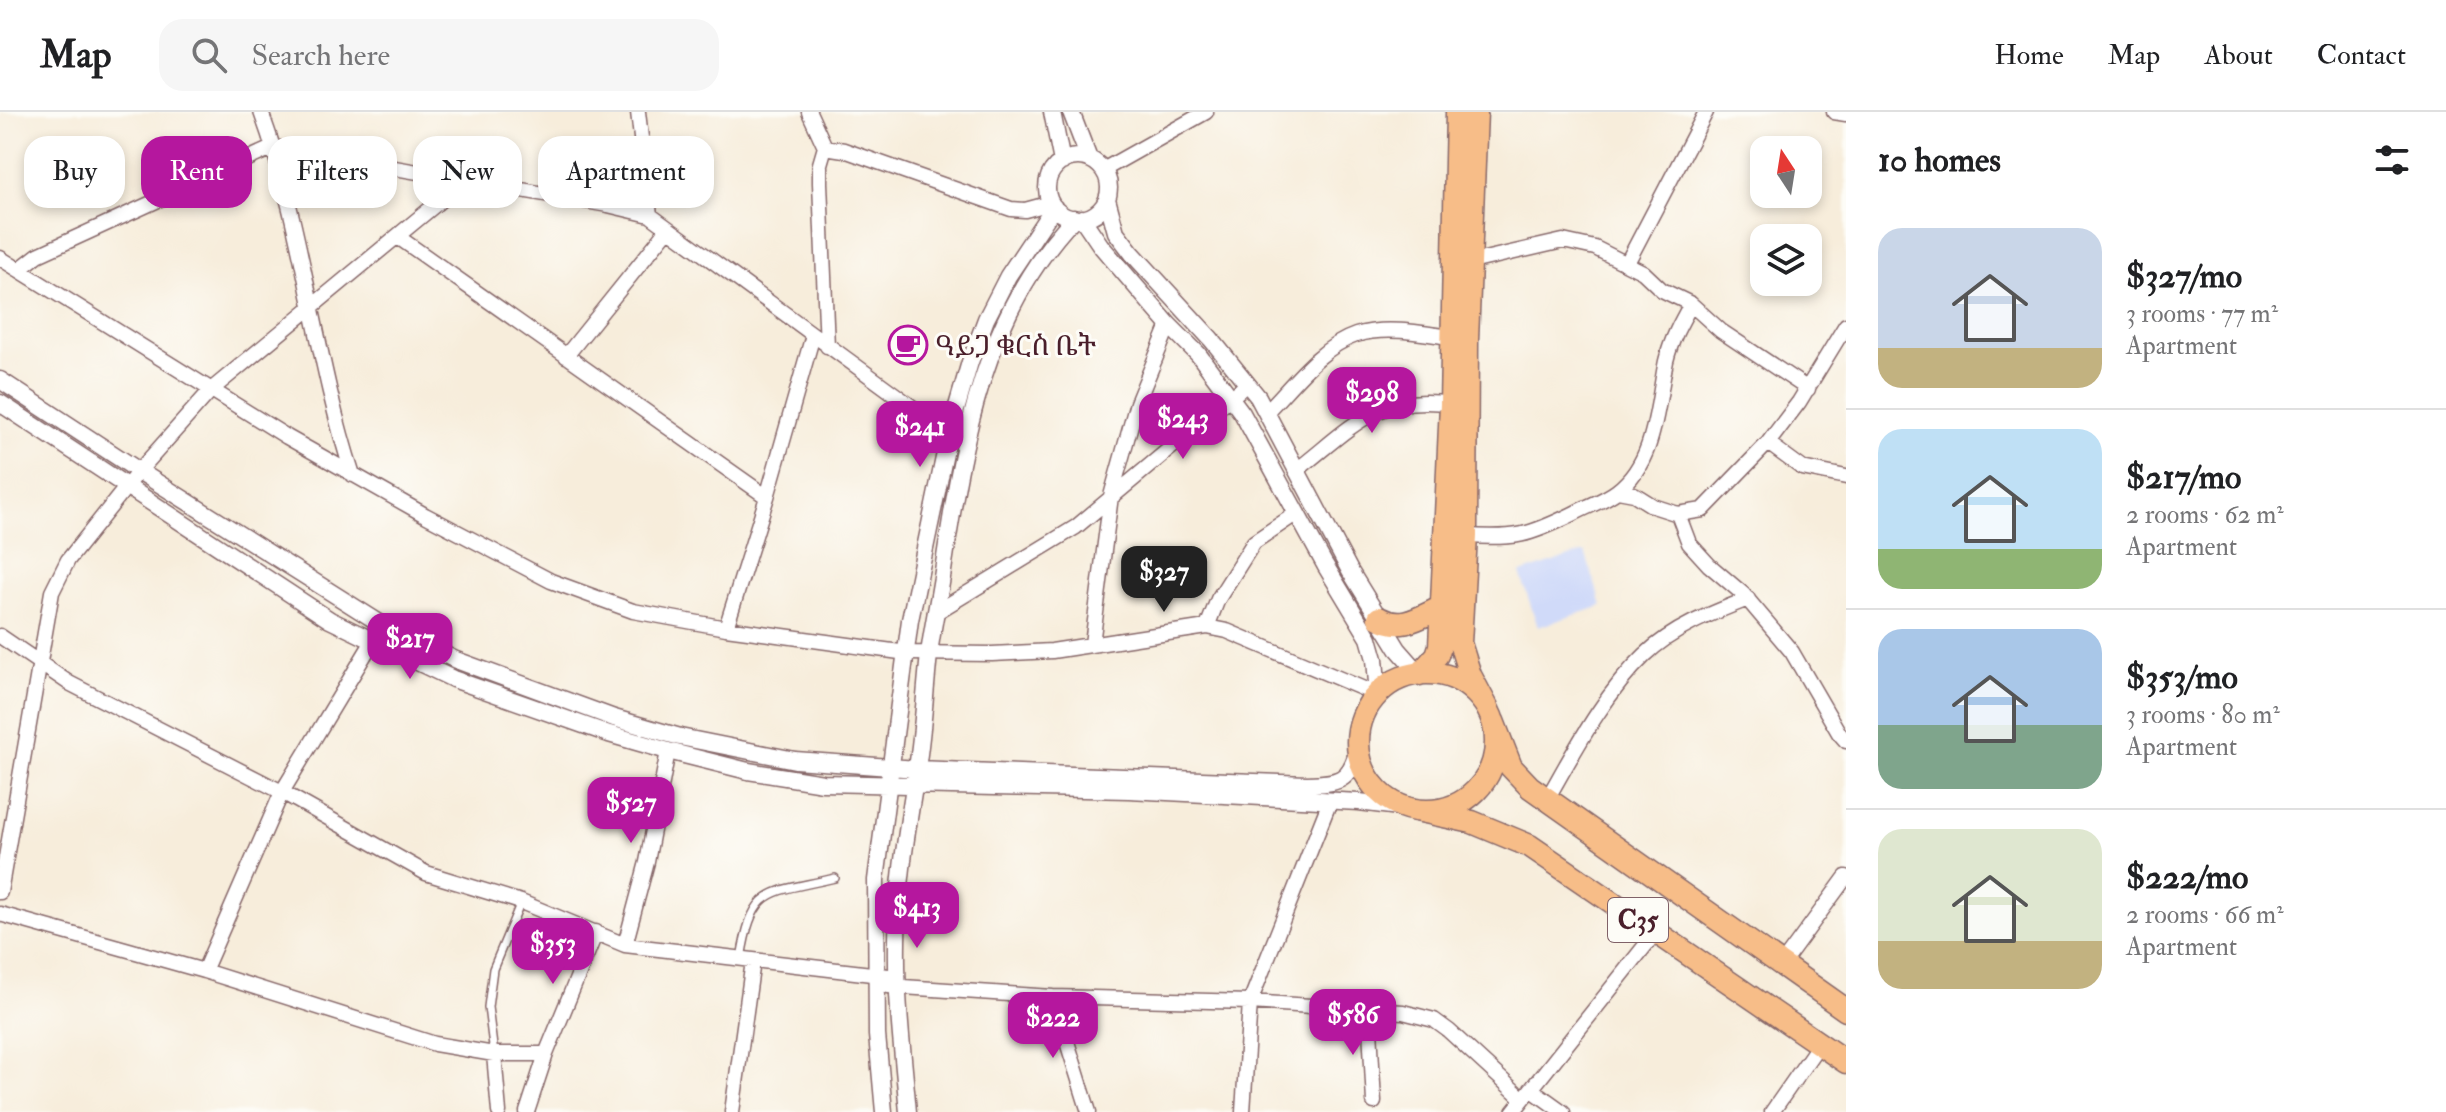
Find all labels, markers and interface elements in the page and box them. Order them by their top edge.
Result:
search box [159,19,719,91]
text: Map [40,31,111,79]
icon: search [187,33,231,77]
text: Search here [251,37,390,74]
text: Home [1994,38,2064,73]
text: Map [2108,38,2160,73]
text: About [2204,38,2273,73]
text: Contact [2317,38,2406,73]
chip: Buy [24,136,125,208]
chip: Rent [141,136,252,208]
chip: Filters [268,136,397,208]
chip: New [413,136,522,208]
chip: Apartment [538,136,714,208]
north arrow [1750,136,1822,208]
map controls [1750,136,1822,296]
icon: filters [2370,138,2414,182]
text: 10 homes [1878,139,2001,182]
button: layers [1750,224,1822,296]
text: $327/mo [2126,255,2242,298]
icon: home [1942,260,2038,356]
text: 3 rooms · 77 m² [2126,298,2278,330]
cafe icon: ዓይጋ ቁርስ ቤት [887,324,929,366]
place label: ዓይጋ ቁርስ ቤት [936,329,1097,364]
text: Apartment [2126,330,2237,362]
pin: $298 [1325,367,1419,435]
text: $298 [1345,377,1399,409]
pin: $243 [1136,393,1230,461]
pin: $241 [873,401,967,469]
text: $243 [1157,403,1209,435]
text: $241 [894,411,946,443]
text: $217/mo [2126,456,2241,499]
icon: home [1942,461,2038,557]
text: 2 rooms · 62 m² [2126,499,2284,531]
text: Apartment [2126,531,2237,563]
pin: $327 [1117,546,1211,614]
text: $327 [1139,556,1189,588]
pin: $217 [363,613,457,681]
text: $217 [385,623,435,655]
text: $353/mo [2126,656,2238,699]
icon: home [1942,661,2038,757]
text: 3 rooms · 80 m² [2126,699,2280,731]
text: Apartment [2126,731,2237,763]
pin: $527 [584,777,678,845]
text: $527 [605,787,657,819]
text: $222/mo [2126,856,2248,899]
icon: home [1942,861,2038,957]
pin: $413 [870,882,964,950]
text: $413 [893,892,941,924]
road number: C35 [1608,898,1668,942]
text: 2 rooms · 66 m² [2126,899,2284,931]
pin: $353 [506,918,600,986]
text: $353 [530,928,576,960]
text: Apartment [2126,931,2237,963]
pin: $586 [1306,989,1400,1057]
pin: $222 [1006,992,1100,1060]
text: $586 [1327,999,1379,1031]
text: $222 [1026,1002,1080,1034]

